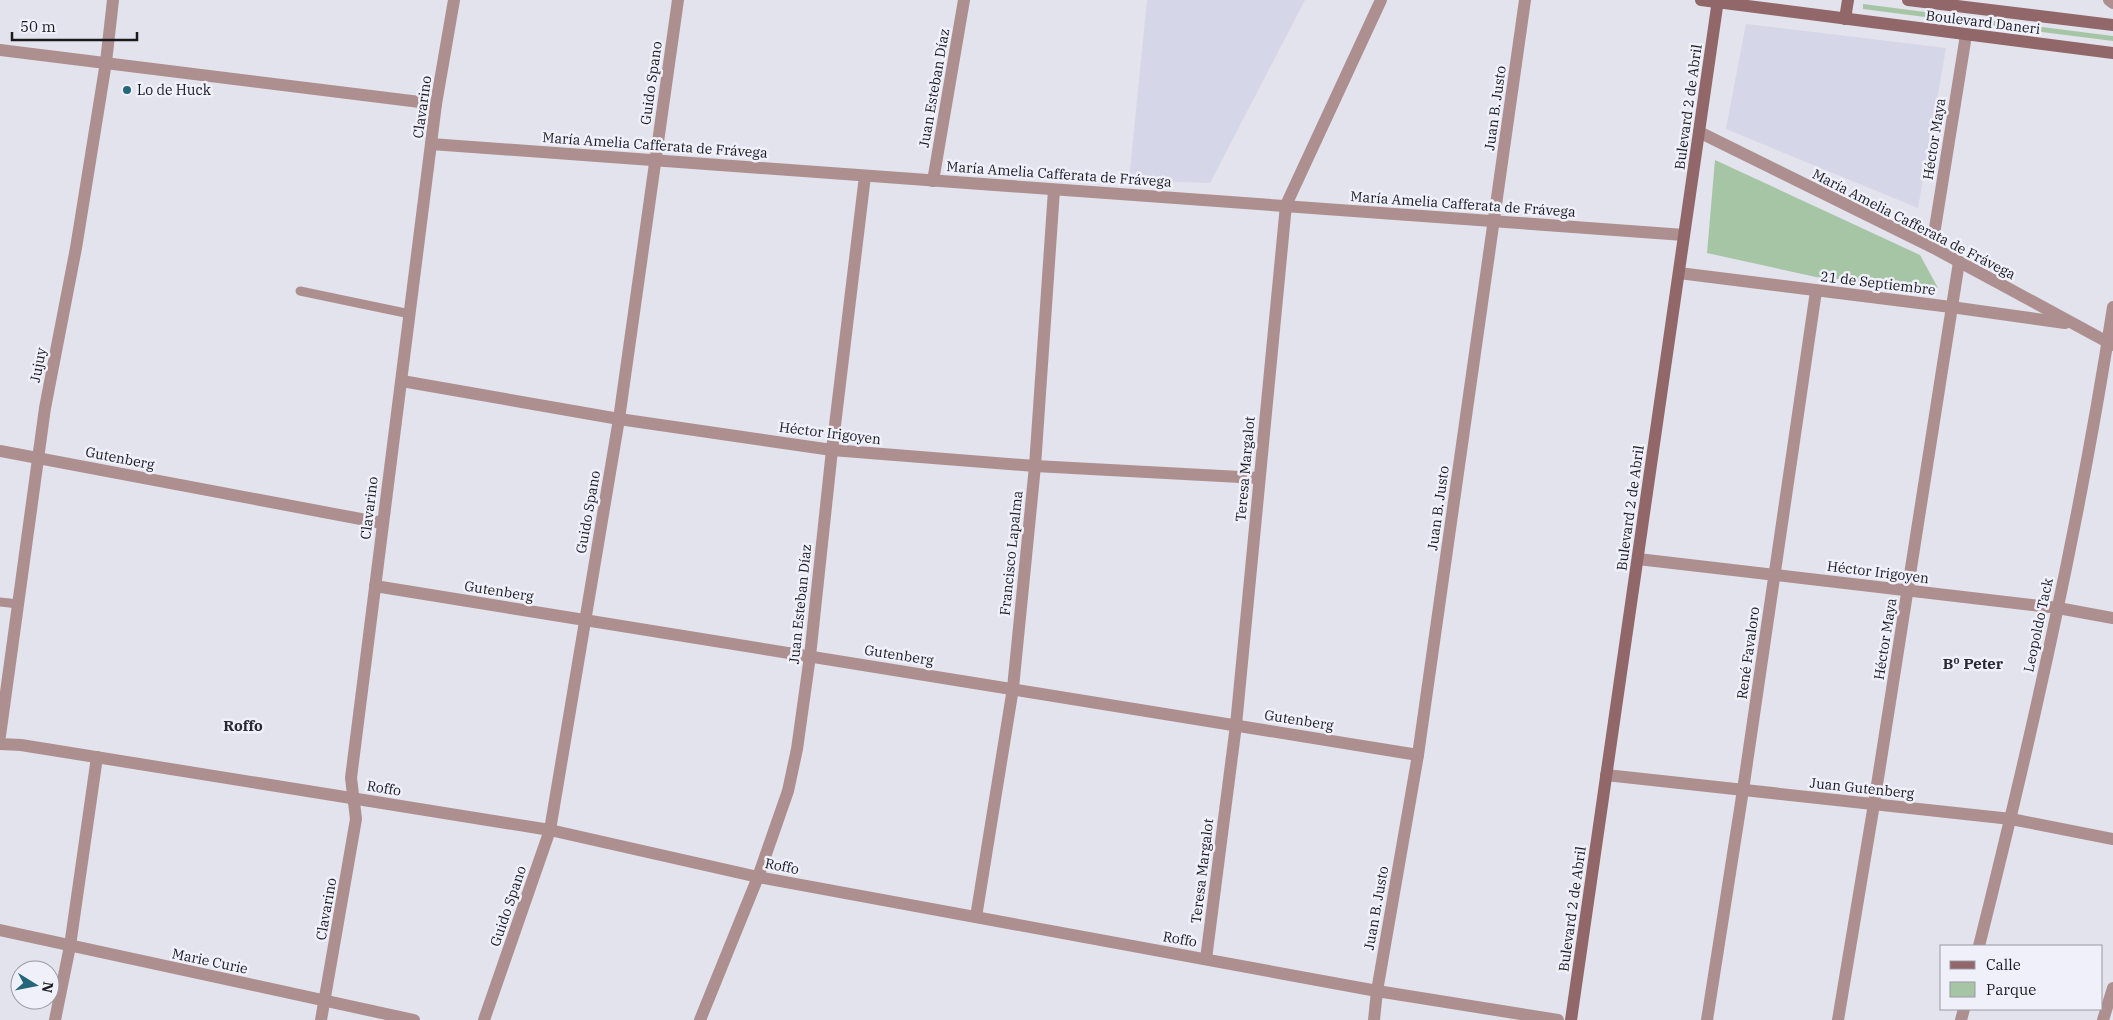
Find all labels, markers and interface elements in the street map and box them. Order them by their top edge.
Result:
street label: Boulevard Daneri [1925,6,2041,38]
scale bar [12,10,138,42]
text: 50 m [20,17,56,36]
street label: Juan Esteban Díaz [915,27,953,149]
street label: Guido Spano [636,40,666,126]
street label: Bulevard 2 de Abril [1670,43,1706,171]
street label: Juan B. Justo [1480,64,1510,151]
street label: Clavarino [409,74,435,140]
place label: Lo de Huck [137,81,212,99]
marker: Lo de Huck [121,84,133,96]
street label: Héctor Maya [1919,96,1949,181]
street label: María Amelia Cafferata de Frávega [542,128,769,162]
street label: María Amelia Cafferata de Frávega [946,157,1173,191]
street label: María Amelia Cafferata de Frávega [1809,165,2019,283]
street label: María Amelia Cafferata de Frávega [1350,187,1577,221]
street label: 21 de Septiembre [1819,267,1937,299]
street label: Jujuy [26,345,50,384]
street label: Teresa Margalot [1231,415,1259,522]
street label: Héctor Irigoyen [778,418,882,448]
street label: Gutenberg [84,442,156,474]
street label: Bulevard 2 de Abril [1612,444,1648,572]
street label: Juan B. Justo [1423,464,1453,551]
street label: Guido Spano [572,469,604,555]
street label: Clavarino [356,475,382,540]
street label: Francisco Lapalma [995,489,1027,616]
street label: Juan Esteban Díaz [785,543,815,665]
street label: Héctor Irigoyen [1826,557,1930,587]
street label: Leopoldo Tack [2019,575,2057,674]
street label: Gutenberg [463,577,535,605]
street label: Héctor Maya [1870,596,1900,681]
street label: René Favaloro [1733,606,1763,700]
street label: Gutenberg [863,641,935,669]
district label: Bº Peter [1943,654,2004,673]
street label: Gutenberg [1263,706,1335,734]
district label: Roffo [223,716,263,735]
street label: Juan Gutenberg [1809,774,1915,802]
street label: Roffo [366,776,402,800]
street label: Teresa Margalot [1187,817,1217,925]
street label: Bulevard 2 de Abril [1554,845,1590,973]
street label: Roffo [763,854,801,878]
street label: Guido Spano [486,863,530,949]
street label: Juan B. Justo [1360,864,1392,952]
street label: Clavarino [312,876,340,942]
street label: Roffo [1161,927,1199,951]
street label: Marie Curie [170,944,250,978]
legend [1940,945,2103,1010]
text: Calle [1986,955,2021,974]
north arrow [10,960,60,1010]
text: N [38,980,58,994]
text: Parque [1986,980,2036,999]

